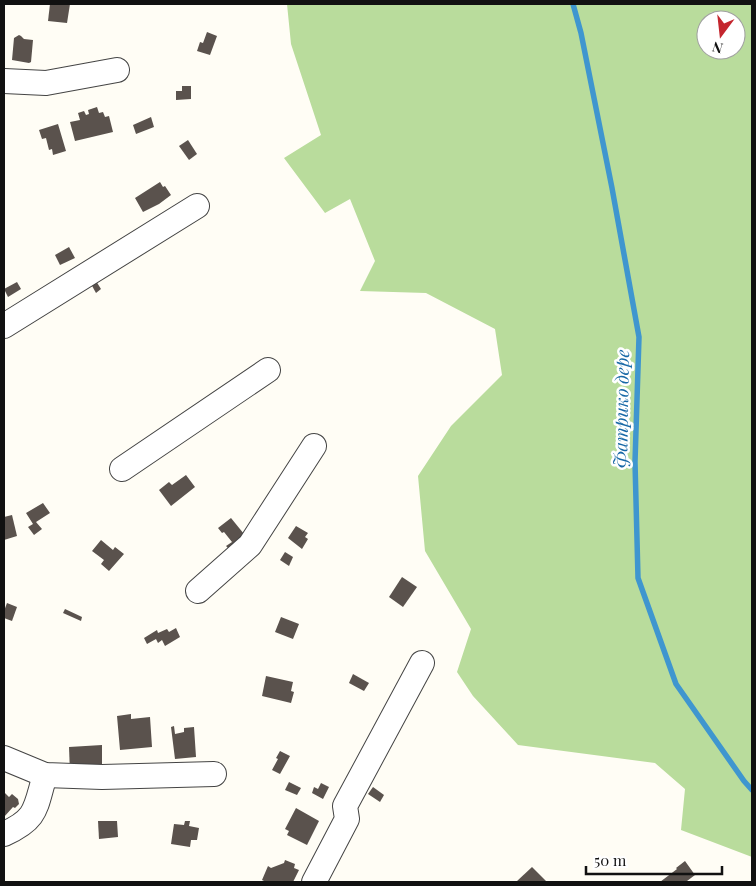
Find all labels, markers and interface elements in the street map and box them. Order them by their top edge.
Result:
north arrow [696,10,746,60]
text: N [710,38,725,59]
water label: Фатрико дере [608,349,634,468]
scale bar [586,844,722,876]
text: 50 m [594,850,627,870]

